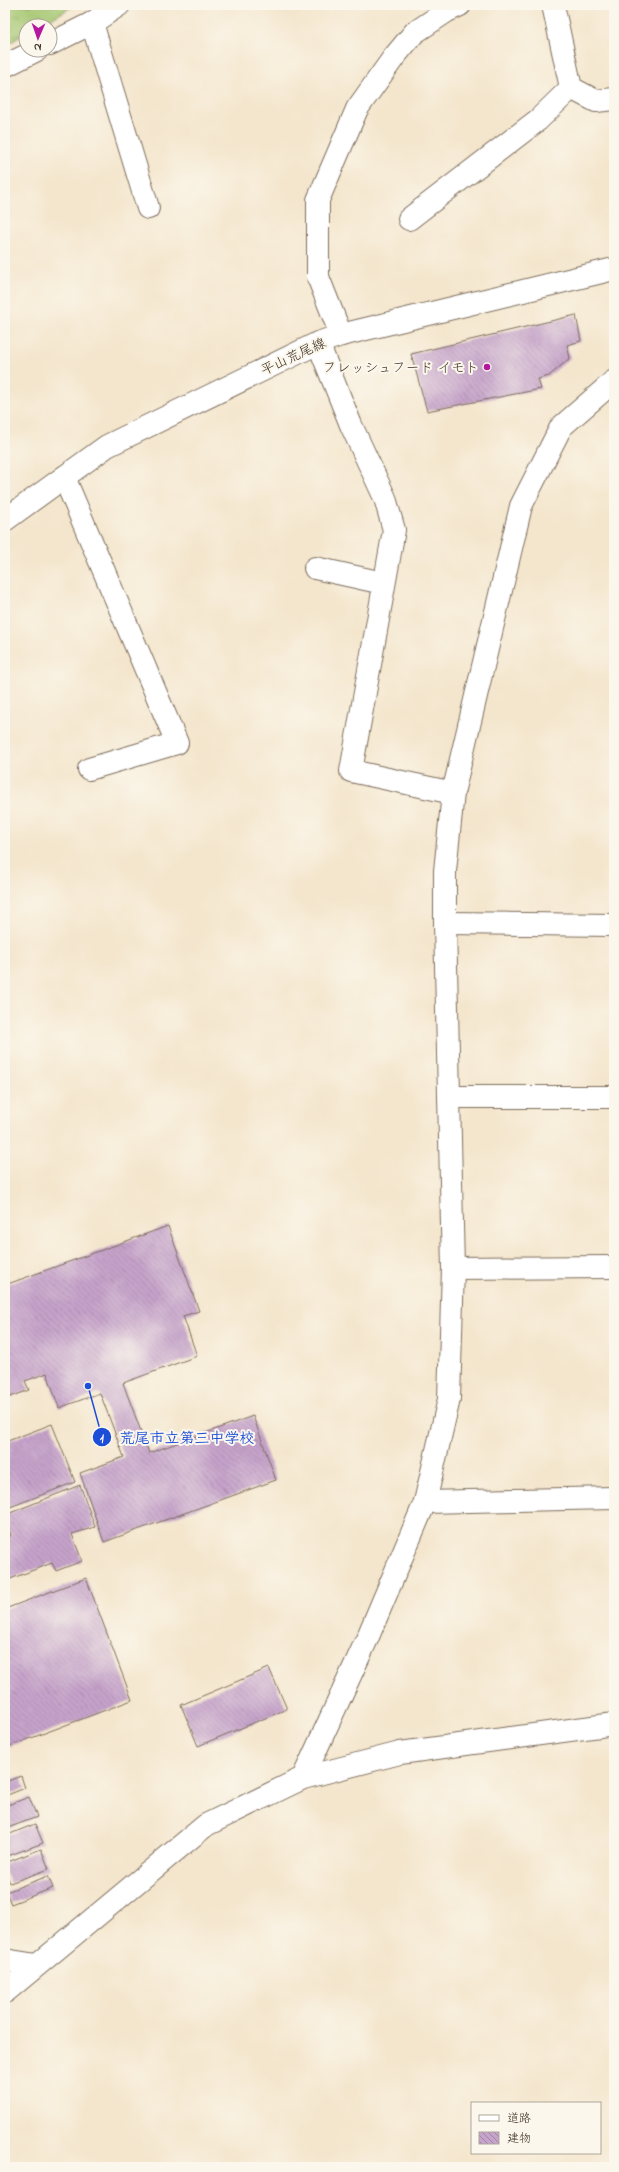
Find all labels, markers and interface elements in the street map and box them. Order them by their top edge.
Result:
north arrow [18,18,58,58]
text: N [34,39,42,55]
street label: 平山荒尾線 [257,333,330,382]
place label: フレッシュフード イモト [323,358,479,379]
marker: フレッシュフード イモト [482,362,492,372]
callout: 荒尾市立第三中学校 [92,1424,263,1451]
text: 荒尾市立第三中学校 [119,1428,255,1450]
text: 1 [100,1430,104,1448]
legend [471,2102,601,2154]
text: 道路 [507,2110,531,2128]
text: 建物 [507,2130,531,2148]

